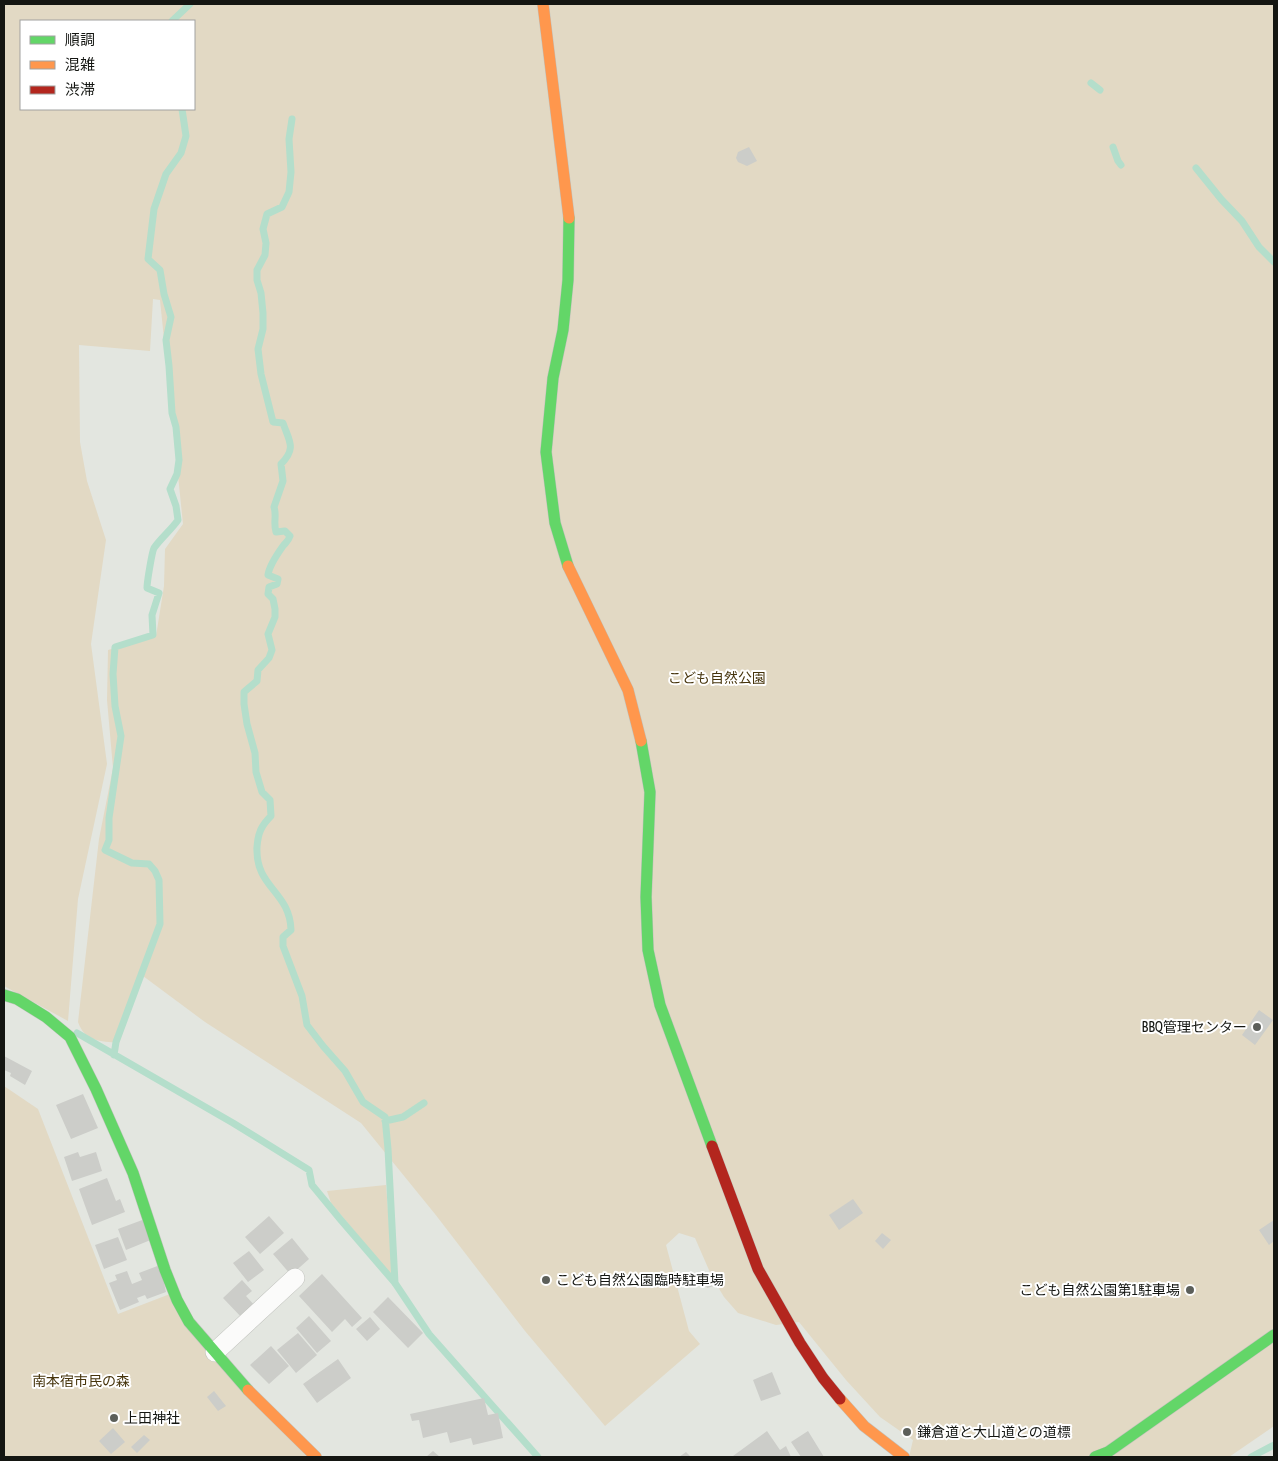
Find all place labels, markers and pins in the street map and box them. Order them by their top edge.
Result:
place label: BBQ管理センター [1142,1019,1247,1035]
marker: BBQ管理センター [1251,1021,1263,1033]
place label: こども自然公園臨時駐車場 [556,1272,724,1288]
marker: こども自然公園臨時駐車場 [540,1274,552,1286]
place label: こども自然公園第1駐車場 [1019,1282,1180,1298]
marker: こども自然公園第1駐車場 [1184,1284,1196,1296]
place label: 上田神社 [124,1410,180,1426]
marker: 上田神社 [108,1412,120,1424]
place label: 鎌倉道と大山道との道標 [917,1424,1071,1440]
marker: 鎌倉道と大山道との道標 [901,1426,913,1438]

